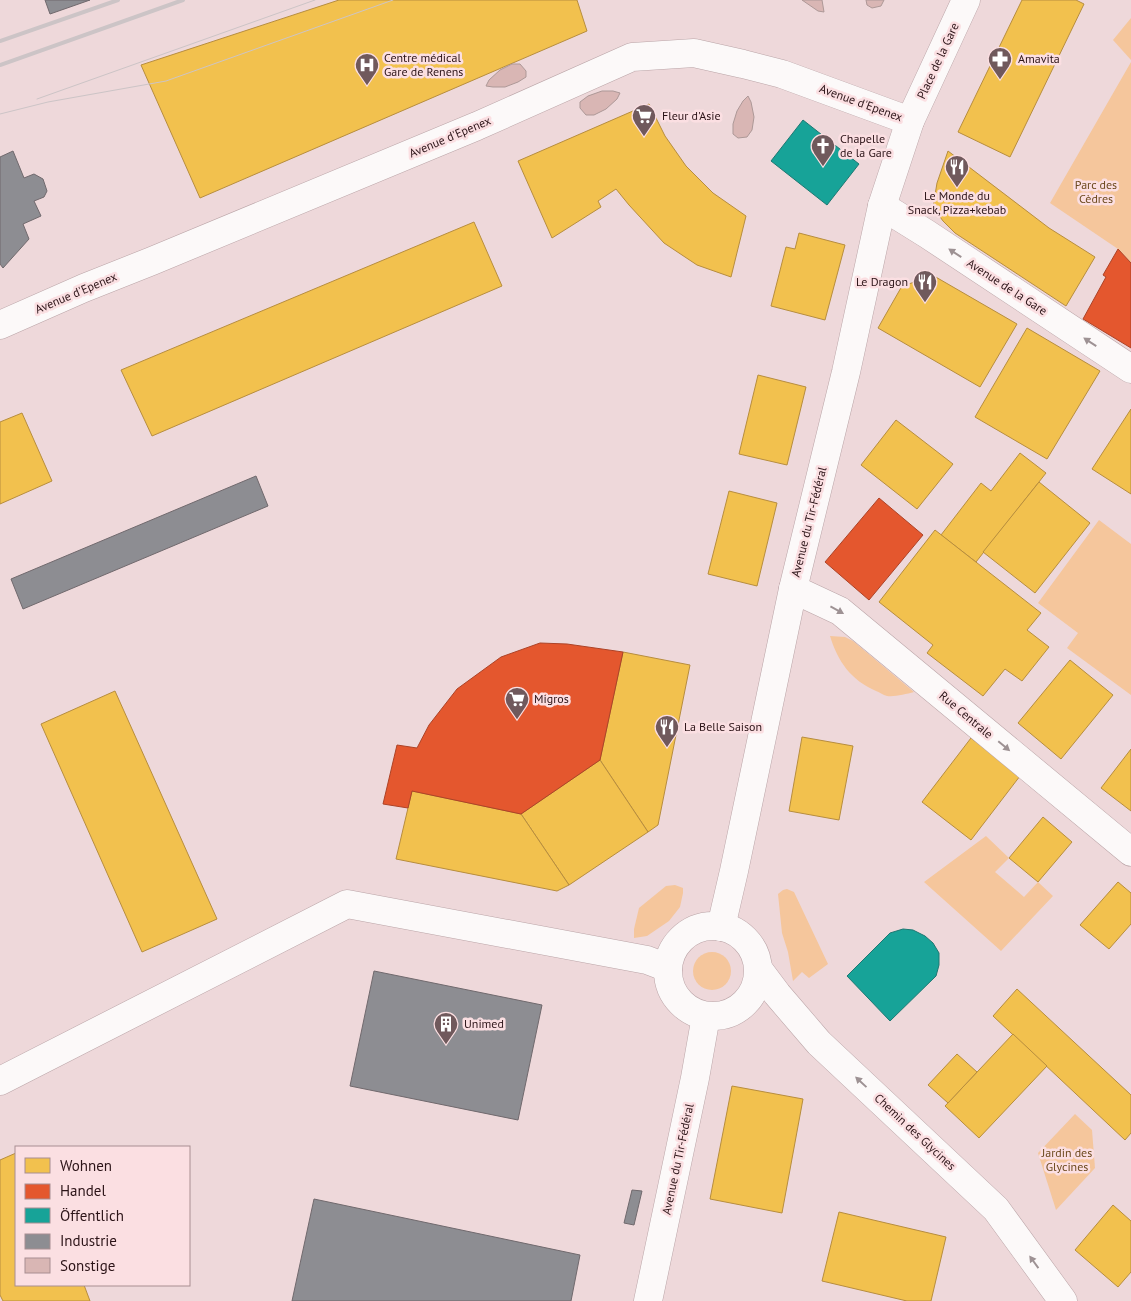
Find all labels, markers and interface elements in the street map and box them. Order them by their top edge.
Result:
street label: Place de la Gare [913,20,962,101]
pharmacy icon: Amavita [987,46,1013,80]
place label: Centre médical Gare de Renens [384,50,463,79]
place label: Amavita [1018,51,1060,66]
hospital icon: Centre médical Gare de Renens [354,52,380,86]
street label: Avenue d'Epenex [818,81,905,125]
supermarket icon: Fleur d'Asie [631,103,657,137]
place label: Fleur d'Asie [662,108,721,123]
street label: Avenue d'Epenex [407,113,493,161]
place label: Chapelle de la Gare [840,131,892,160]
church icon: Chapelle de la Gare [810,133,836,167]
restaurant icon: Le Monde du Snack, Pizza+kebab [944,154,970,188]
park label: Parc des Cèdres [1075,177,1117,206]
place label: Le Monde du Snack, Pizza+kebab [908,188,1006,217]
one-way arrow [948,248,961,257]
street label: Avenue de la Gare [964,255,1050,318]
street label: Avenue d'Epenex [33,269,119,317]
restaurant icon: Le Dragon [912,269,938,303]
place label: Le Dragon [856,274,908,289]
one-way arrow [1084,337,1097,347]
street label: Avenue du Tir-Fédéral [788,465,830,579]
one-way arrow [830,606,845,614]
supermarket icon: Migros [504,686,530,720]
street label: Rue Centrale [936,688,996,741]
place label: Migros [534,691,569,706]
restaurant icon: La Belle Saison [654,714,680,748]
place label: La Belle Saison [684,719,762,734]
one-way arrow [997,740,1010,751]
building icon: Unimed [433,1011,459,1045]
place label: Unimed [464,1016,504,1031]
one-way arrow [856,1076,868,1088]
street label: Chemin des Glycines [872,1090,959,1173]
street label: Avenue du Tir-Fédéral [658,1102,697,1216]
park label: Jardin des Glycines [1041,1145,1092,1174]
legend [15,1146,190,1286]
text: Wohnen [60,1156,112,1175]
text: Handel [60,1181,106,1200]
text: Öffentlich [60,1206,124,1225]
text: Industrie [60,1231,117,1250]
one-way arrow [1029,1255,1039,1268]
text: Sonstige [60,1256,115,1275]

